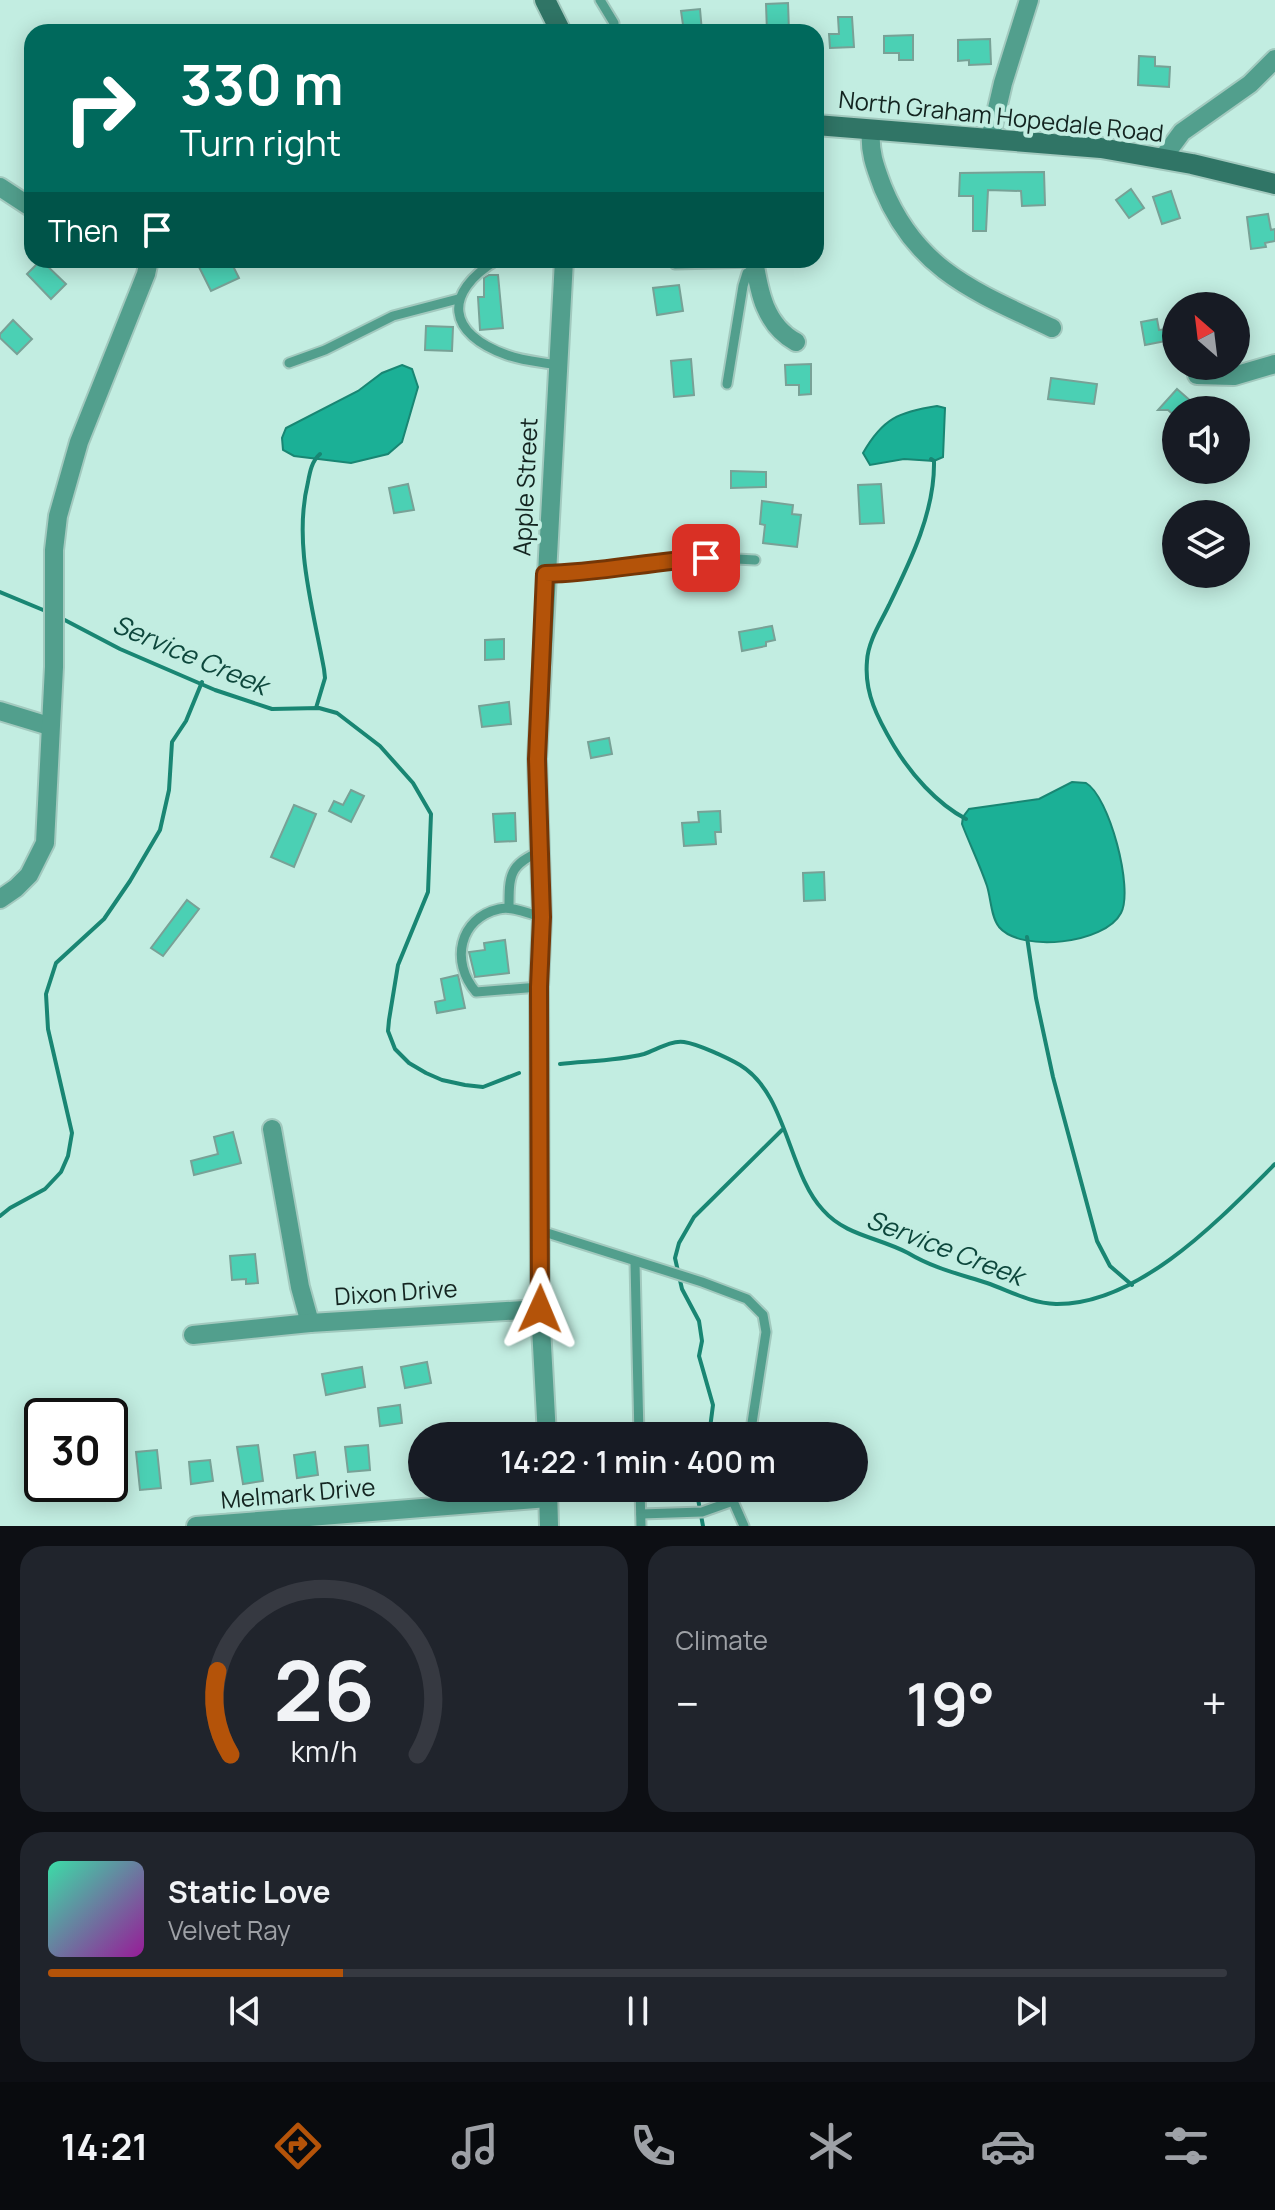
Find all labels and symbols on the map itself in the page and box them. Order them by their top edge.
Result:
street label: North Graham Hopedale Road [837,82,1165,149]
north arrow [1162,292,1250,380]
street label: Apple Street [504,417,545,557]
pin [672,524,740,592]
water label: Service Creek [107,605,277,705]
water label: Service Creek [862,1201,1033,1295]
position arrow [498,1267,582,1351]
street label: Dixon Drive [333,1271,459,1312]
speed limit sign: 30 [24,1398,128,1502]
street label: Melmark Drive [219,1469,376,1516]

